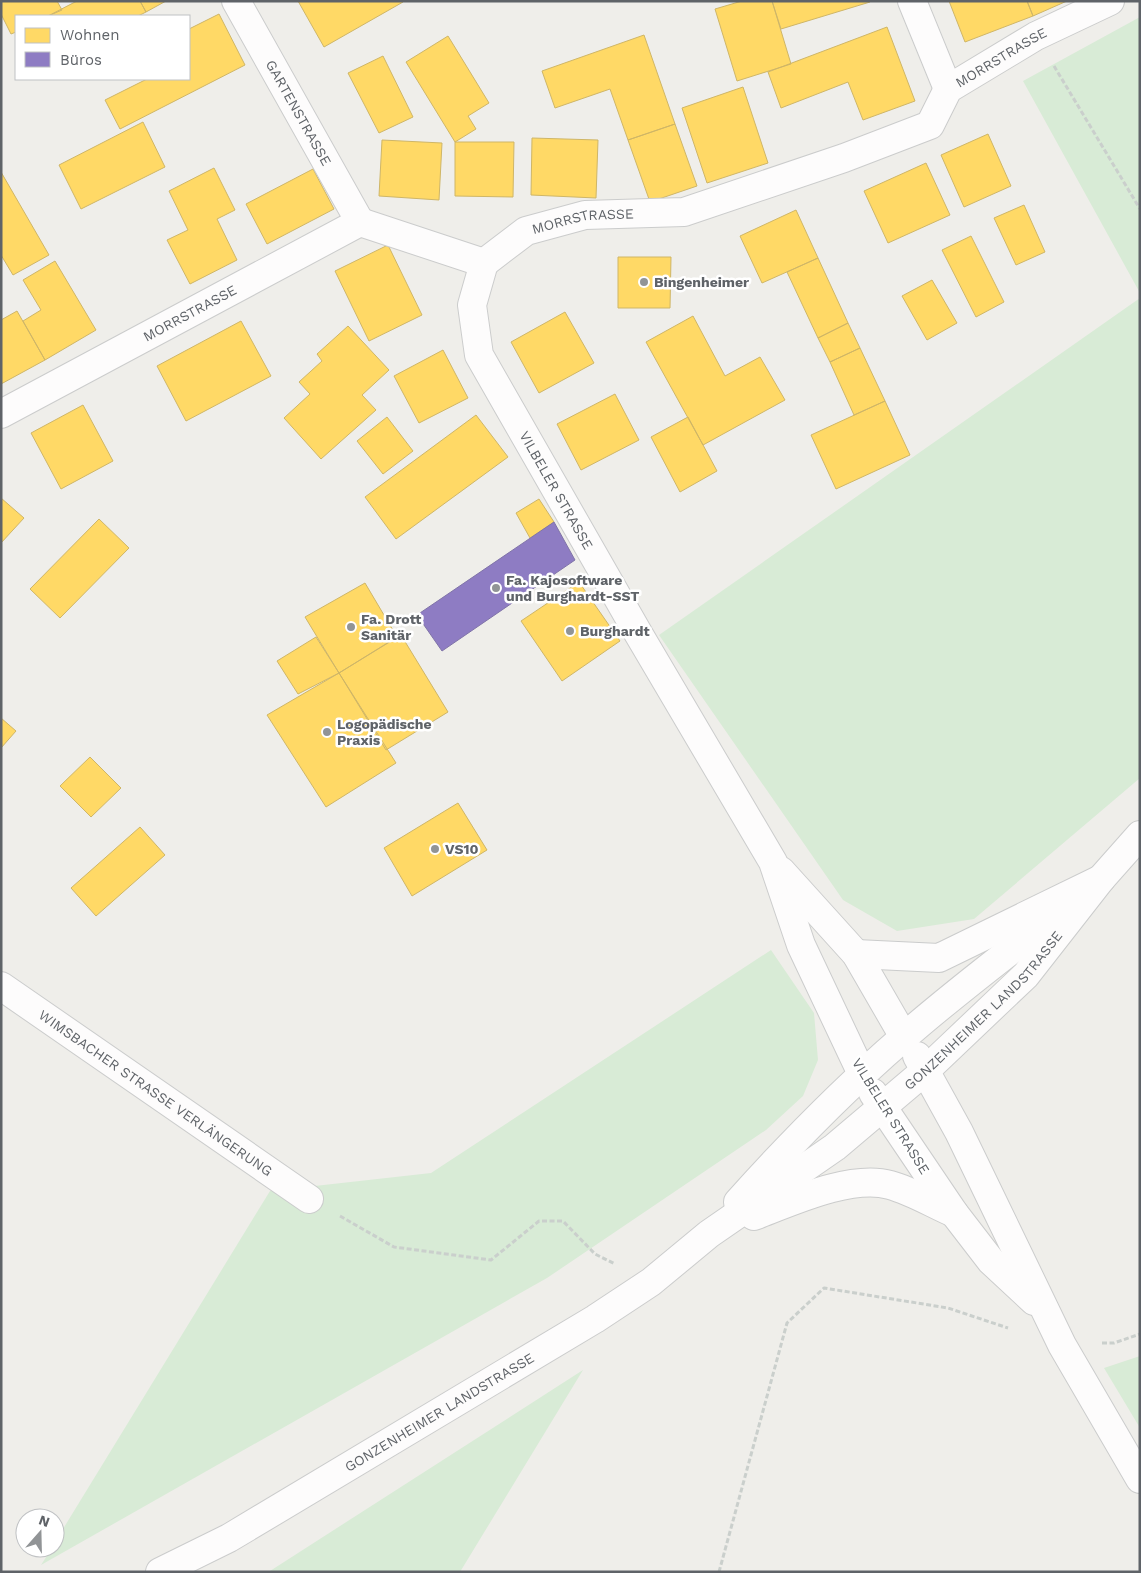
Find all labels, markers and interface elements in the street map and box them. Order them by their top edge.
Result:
legend [15,15,190,80]
street label: MORRSTRASSE [952,24,1049,91]
text: Wohnen [60,26,119,44]
text: Büros [60,51,102,69]
street label: GARTENSTRASSE [263,57,335,168]
street label: MORRSTRASSE [530,206,634,237]
place label: Bingenheimer [654,274,749,290]
marker: Bingenheimer [638,276,650,288]
street label: MORRSTRASSE [140,282,239,345]
street label: VILBELER STRASSE [516,428,596,552]
place label: Fa. Kajosoftware und Burghardt-SST [506,572,640,604]
marker: Fa. Kajosoftware und Burghardt-SST [490,582,502,594]
place label: Fa. Drott Sanitär [361,611,421,643]
marker: Fa. Drott Sanitär [345,621,357,633]
place label: Burghardt [580,623,650,639]
marker: Burghardt [564,625,576,637]
place label: Logopädische Praxis [337,716,432,748]
marker: Logopädische Praxis [321,726,333,738]
place label: VS10 [445,841,479,857]
marker: VS10 [429,843,441,855]
street label: GONZENHEIMER LANDSTRASSE [901,928,1065,1093]
street label: WIMSBACHER STRASSE VERLÄNGERUNG [36,1007,275,1179]
street label: VILBELER STRASSE [849,1055,933,1177]
street label: GONZENHEIMER LANDSTRASSE [342,1349,537,1475]
north arrow [15,1508,65,1558]
text: N [37,1511,52,1530]

